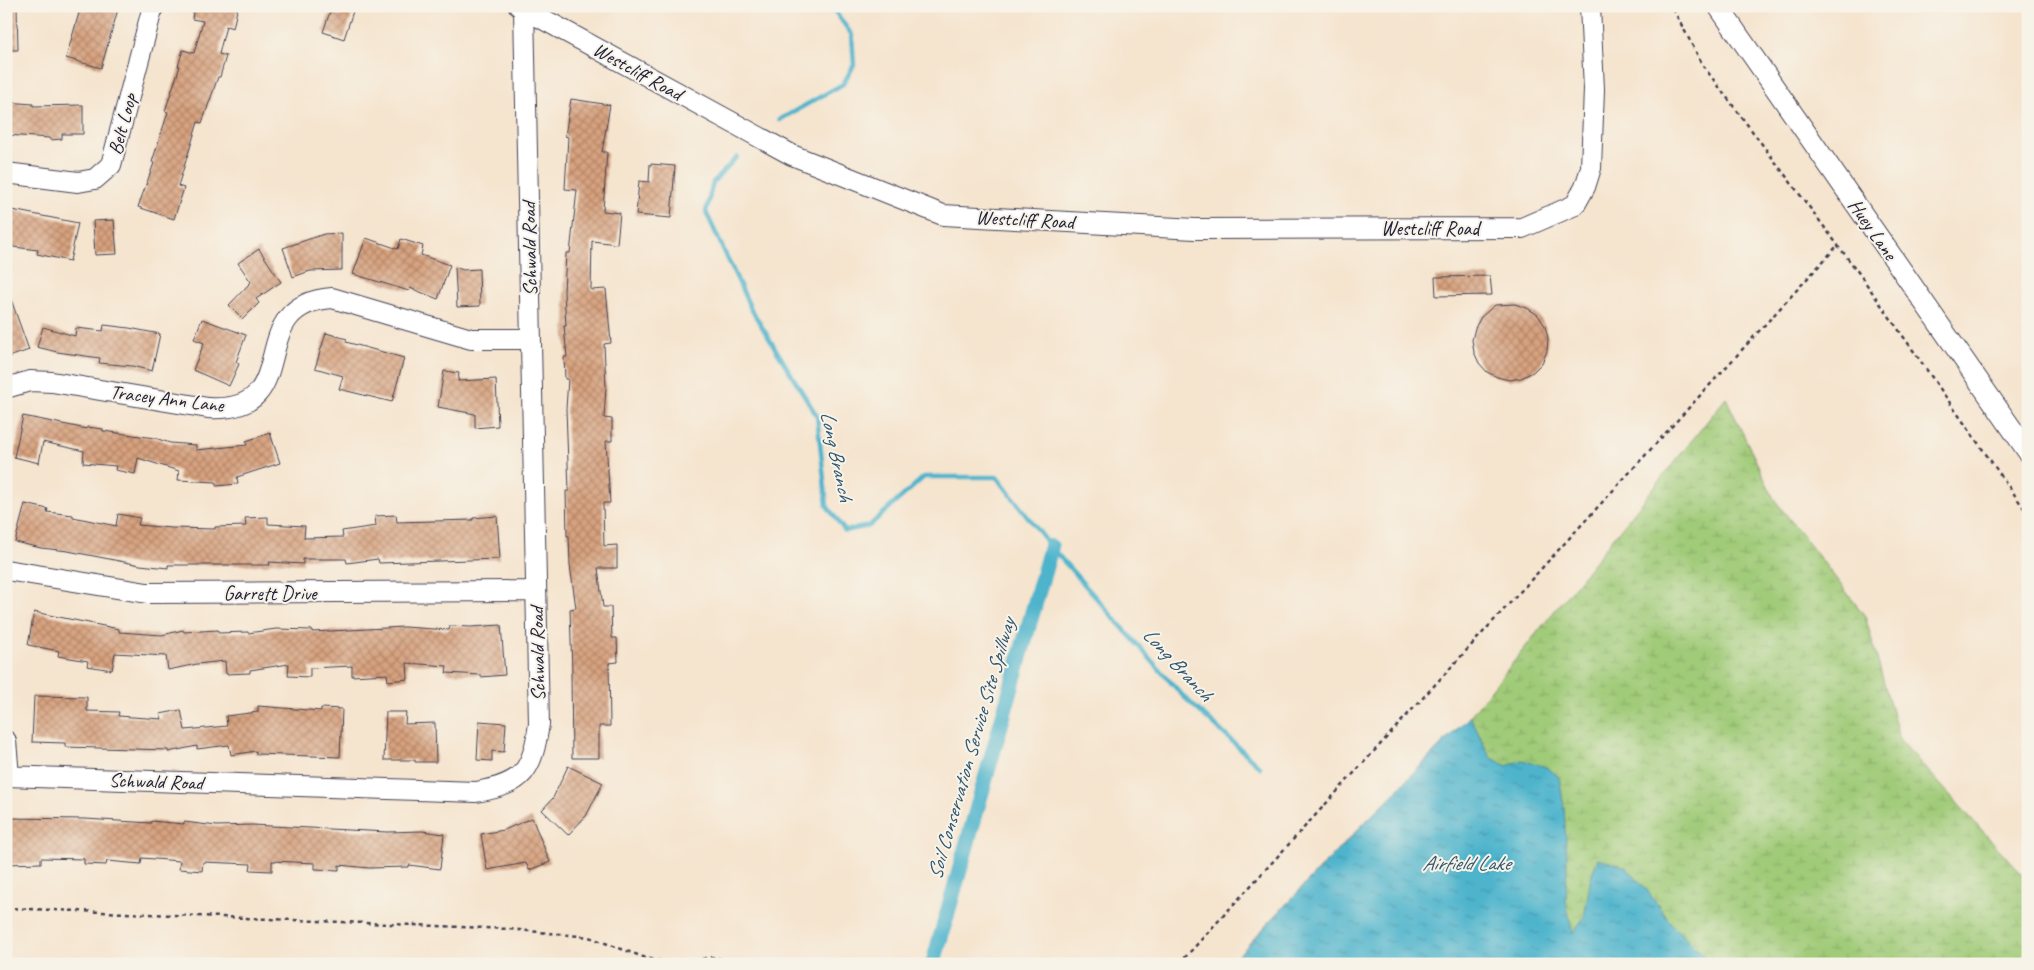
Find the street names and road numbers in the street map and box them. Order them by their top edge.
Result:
street label: Westcliff Road [589,37,689,108]
street label: Belt Loop [102,89,143,157]
street label: Huey Lane [1843,194,1903,266]
street label: Schwald Road [516,198,543,296]
street label: Westcliff Road [975,204,1078,235]
street label: Westcliff Road [1381,216,1482,241]
street label: Tracey Ann Lane [109,379,227,418]
street label: Garrett Drive [223,581,318,606]
street label: Schwald Road [524,603,551,701]
street label: Schwald Road [108,767,207,796]

